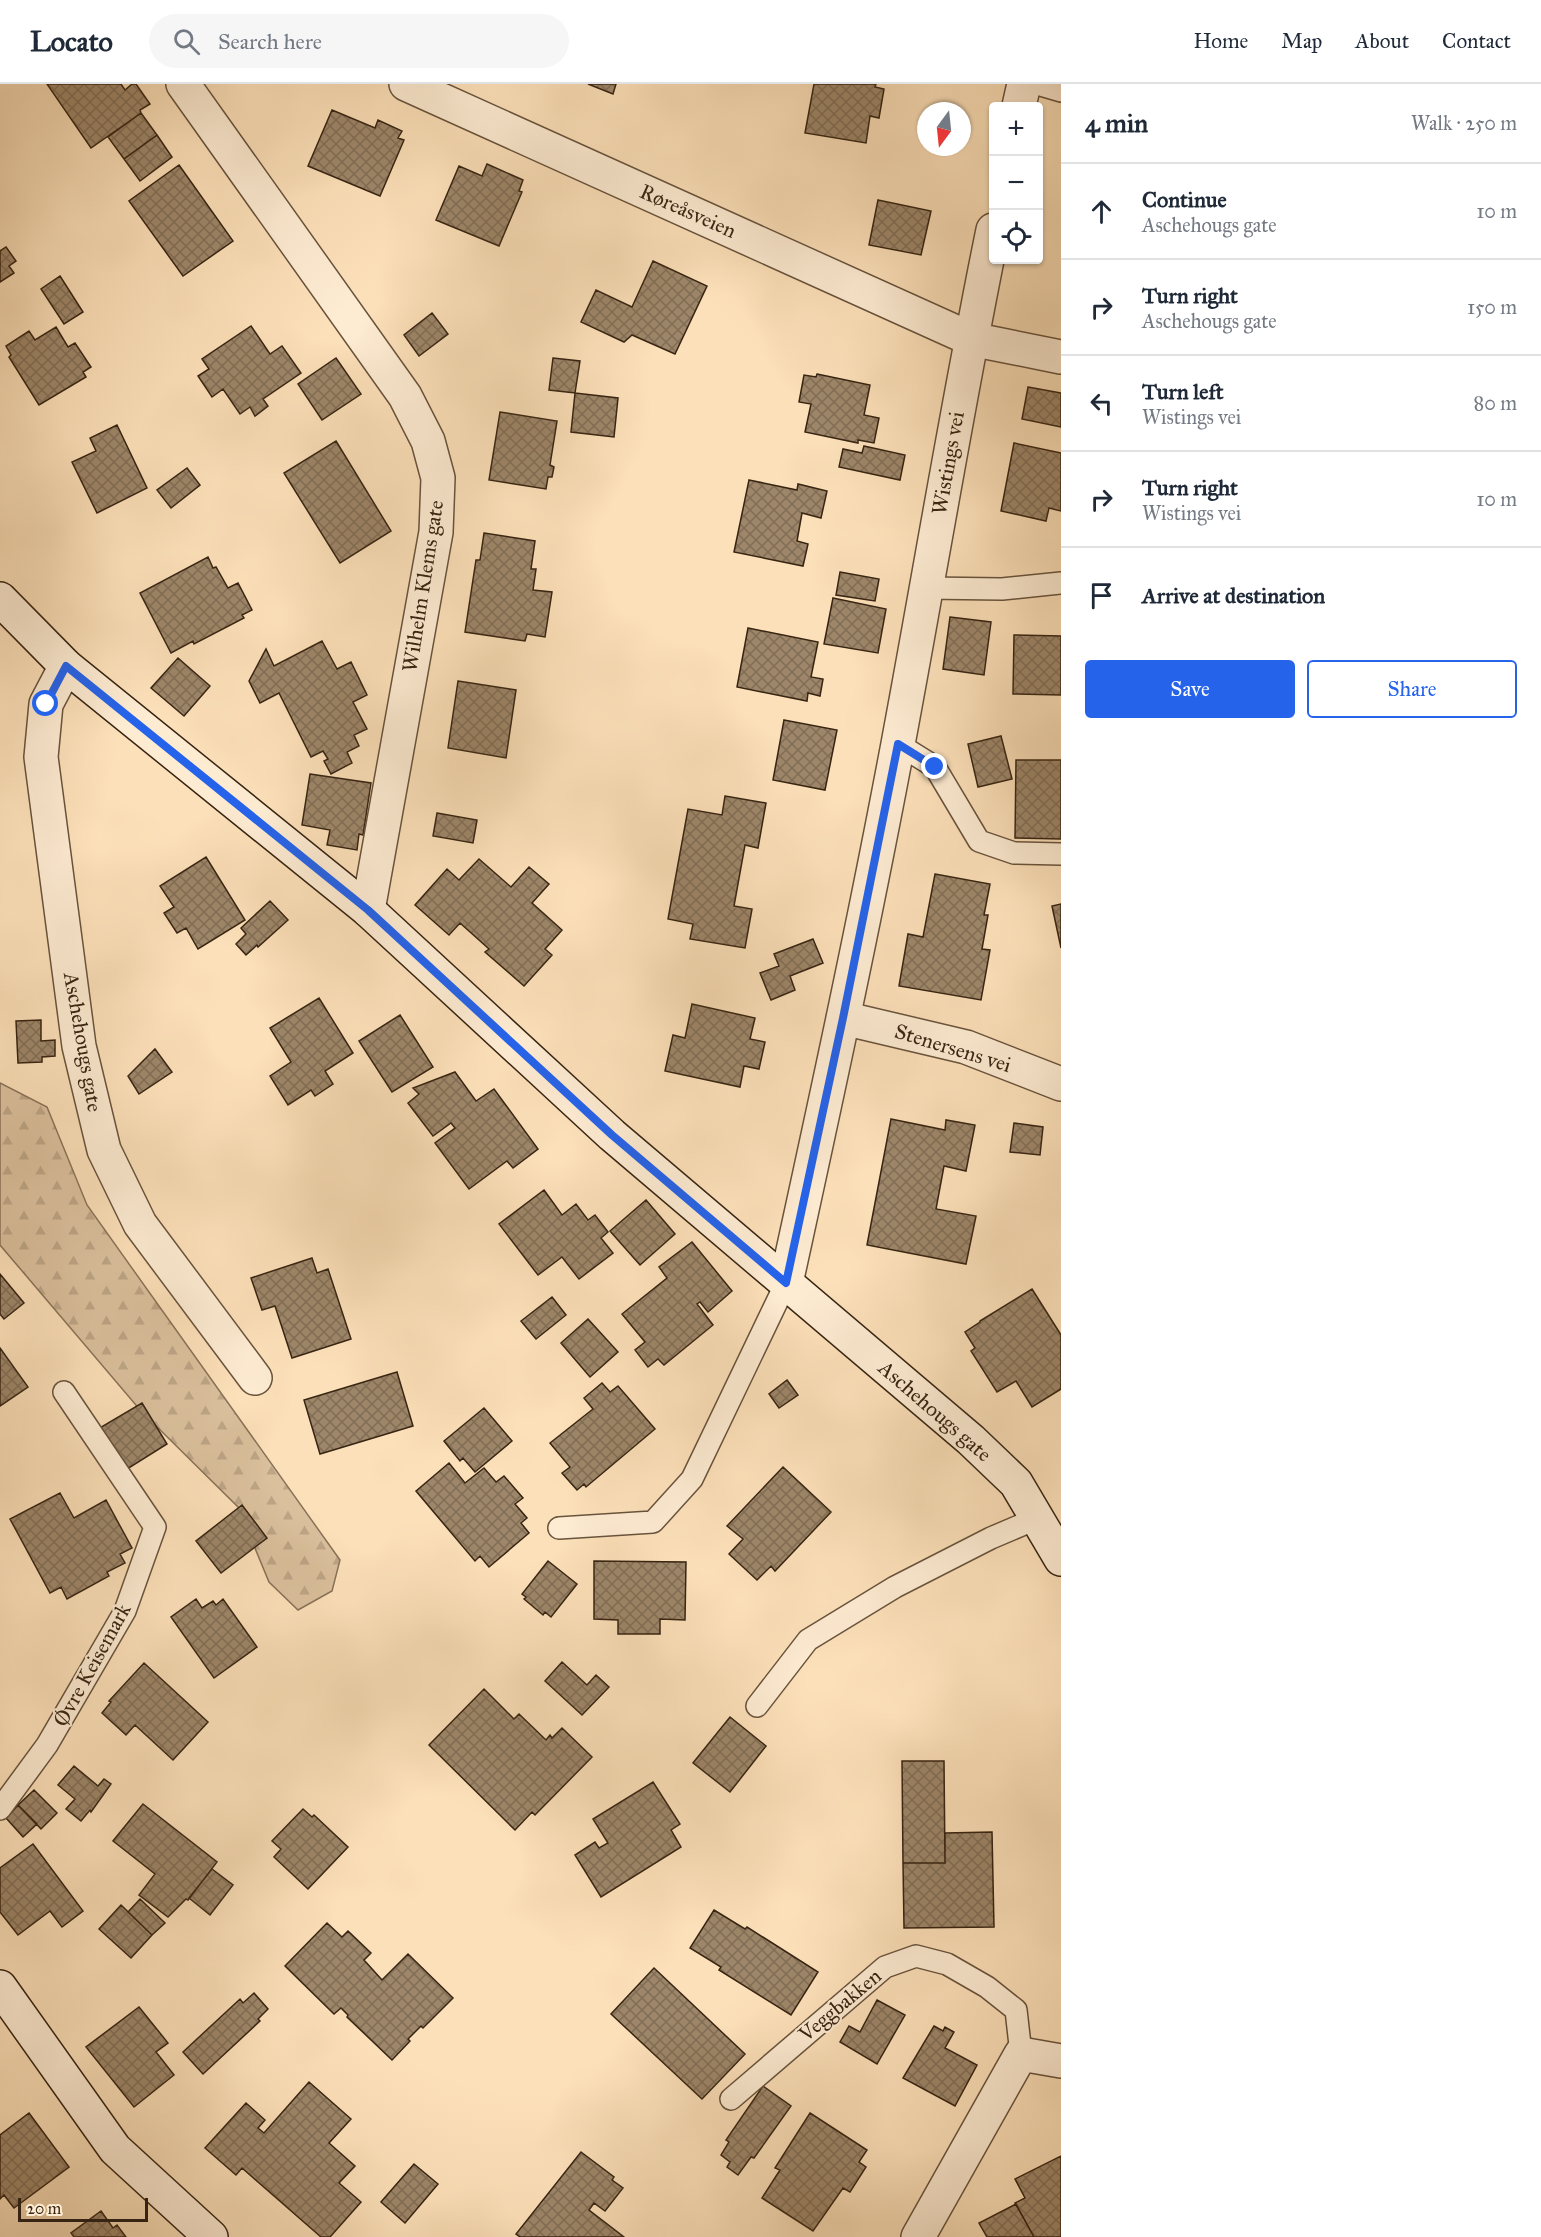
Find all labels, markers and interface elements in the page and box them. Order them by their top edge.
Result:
search box [149,14,569,68]
text: Locato [30,24,113,59]
icon: search [170,25,203,58]
text: Search here [218,28,322,55]
text: Home [1193,28,1248,54]
text: Map [1281,28,1322,54]
text: About [1355,28,1409,54]
text: Contact [1442,28,1511,54]
north arrow [917,102,971,156]
map controls [989,102,1043,264]
button: + [989,102,1043,156]
text: 4 min [1085,107,1148,139]
text: Walk · 250 m [1411,111,1517,135]
button: − [989,156,1043,210]
street label: Røreåsveien [636,178,740,244]
text: Continue [1142,186,1227,213]
icon: ahead [1085,195,1118,228]
text: 10 m [1476,199,1517,223]
button: locate [989,210,1043,264]
text: Aschehougs gate [1142,213,1277,237]
text: Turn right [1142,282,1238,309]
icon: right [1085,291,1118,324]
text: 150 m [1467,295,1517,319]
text: Aschehougs gate [1142,309,1277,333]
text: Turn left [1142,378,1224,405]
icon: left [1085,387,1118,420]
text: 80 m [1474,391,1517,415]
text: Wistings vei [1142,405,1241,429]
street label: Wistings vei [926,409,970,517]
text: Turn right [1142,474,1238,501]
icon: right [1085,483,1118,516]
text: 10 m [1476,487,1517,511]
street label: Wilhelm Klems gate [397,498,449,674]
text: Wistings vei [1142,501,1241,525]
icon: arrive [1085,579,1118,612]
text: Arrive at destination [1142,582,1325,609]
button: Save [1085,660,1295,718]
button: Share [1307,660,1517,718]
route start [32,690,58,716]
route end [921,753,947,779]
street label: Aschehougs gate [58,969,108,1114]
street label: Stenersens vei [892,1018,1015,1078]
street label: Aschehougs gate [872,1354,997,1467]
street label: Øvre Keisemark [47,1599,137,1731]
street label: Veggbakken [793,1963,887,2048]
scale bar [18,2195,148,2222]
text: 20 m [27,2199,61,2218]

